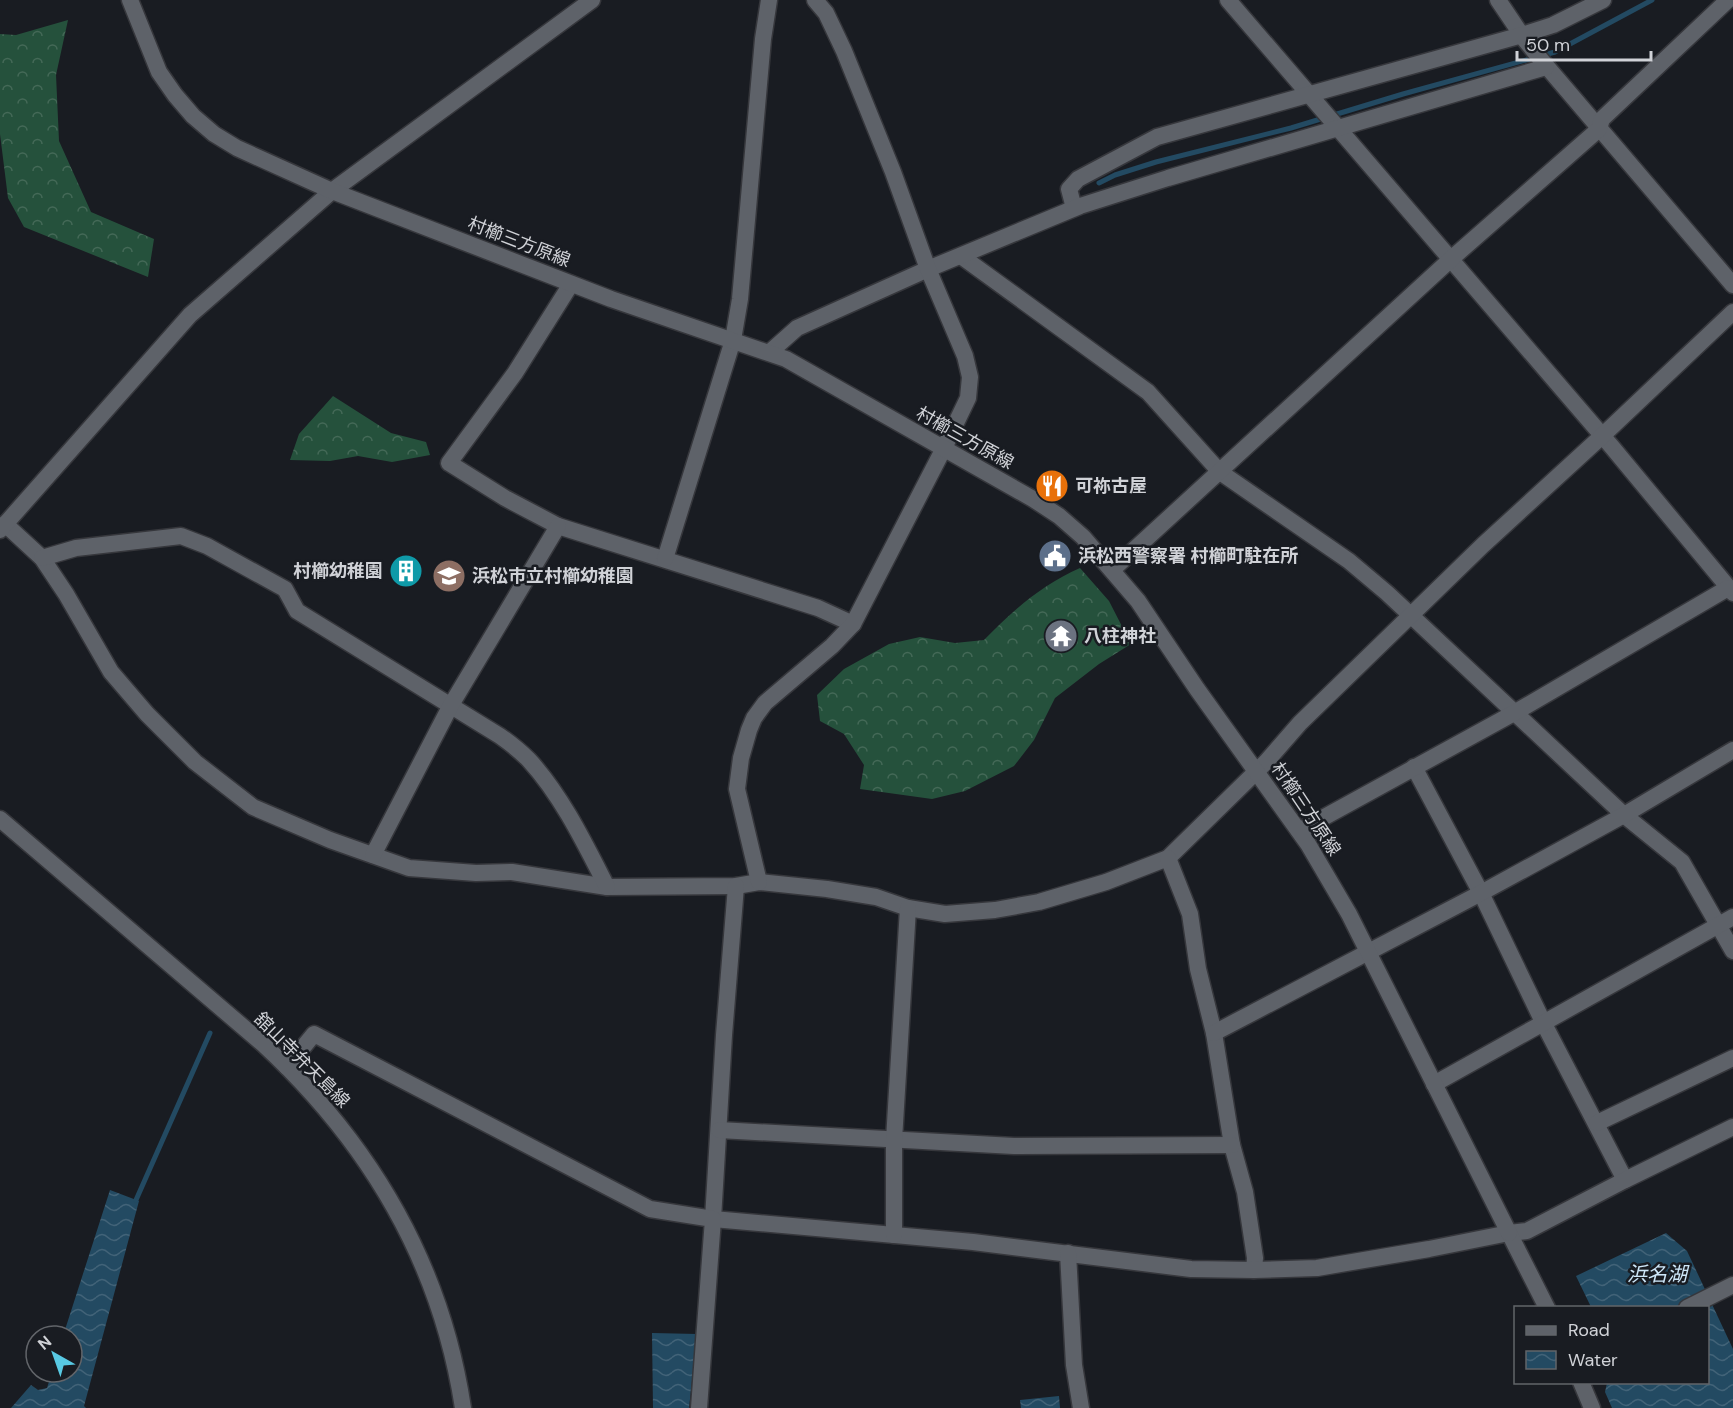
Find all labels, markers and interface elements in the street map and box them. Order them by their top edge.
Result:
scale bar [1517,24,1650,62]
text: 50 m [1526,33,1570,57]
street label: 村櫛三方原線 [464,211,574,273]
street label: 村櫛三方原線 [912,401,1018,475]
restaurant icon: 可祢古屋 [1034,468,1070,504]
place label: 可祢古屋 [1075,474,1147,498]
public building icon: 浜松西警察署 村櫛町駐在所 [1037,538,1073,574]
place label: 浜松西警察署 村櫛町駐在所 [1078,544,1298,568]
building icon: 村櫛幼稚園 [388,553,424,589]
school or university icon: 浜松市立村櫛幼稚園 [431,558,467,594]
place label: 村櫛幼稚園 [293,559,383,583]
place label: 浜松市立村櫛幼稚園 [472,564,634,588]
temple icon: 八柱神社 [1043,618,1079,654]
place label: 八柱神社 [1084,624,1156,648]
street label: 村櫛三方原線 [1266,758,1346,860]
street label: 舘山寺弁天島線 [249,1007,355,1113]
water label: 浜名湖 [1627,1261,1690,1287]
legend [1514,1306,1709,1384]
text: Road [1568,1318,1610,1342]
north arrow [24,1324,84,1384]
text: N [33,1331,56,1355]
text: Water [1568,1348,1618,1372]

